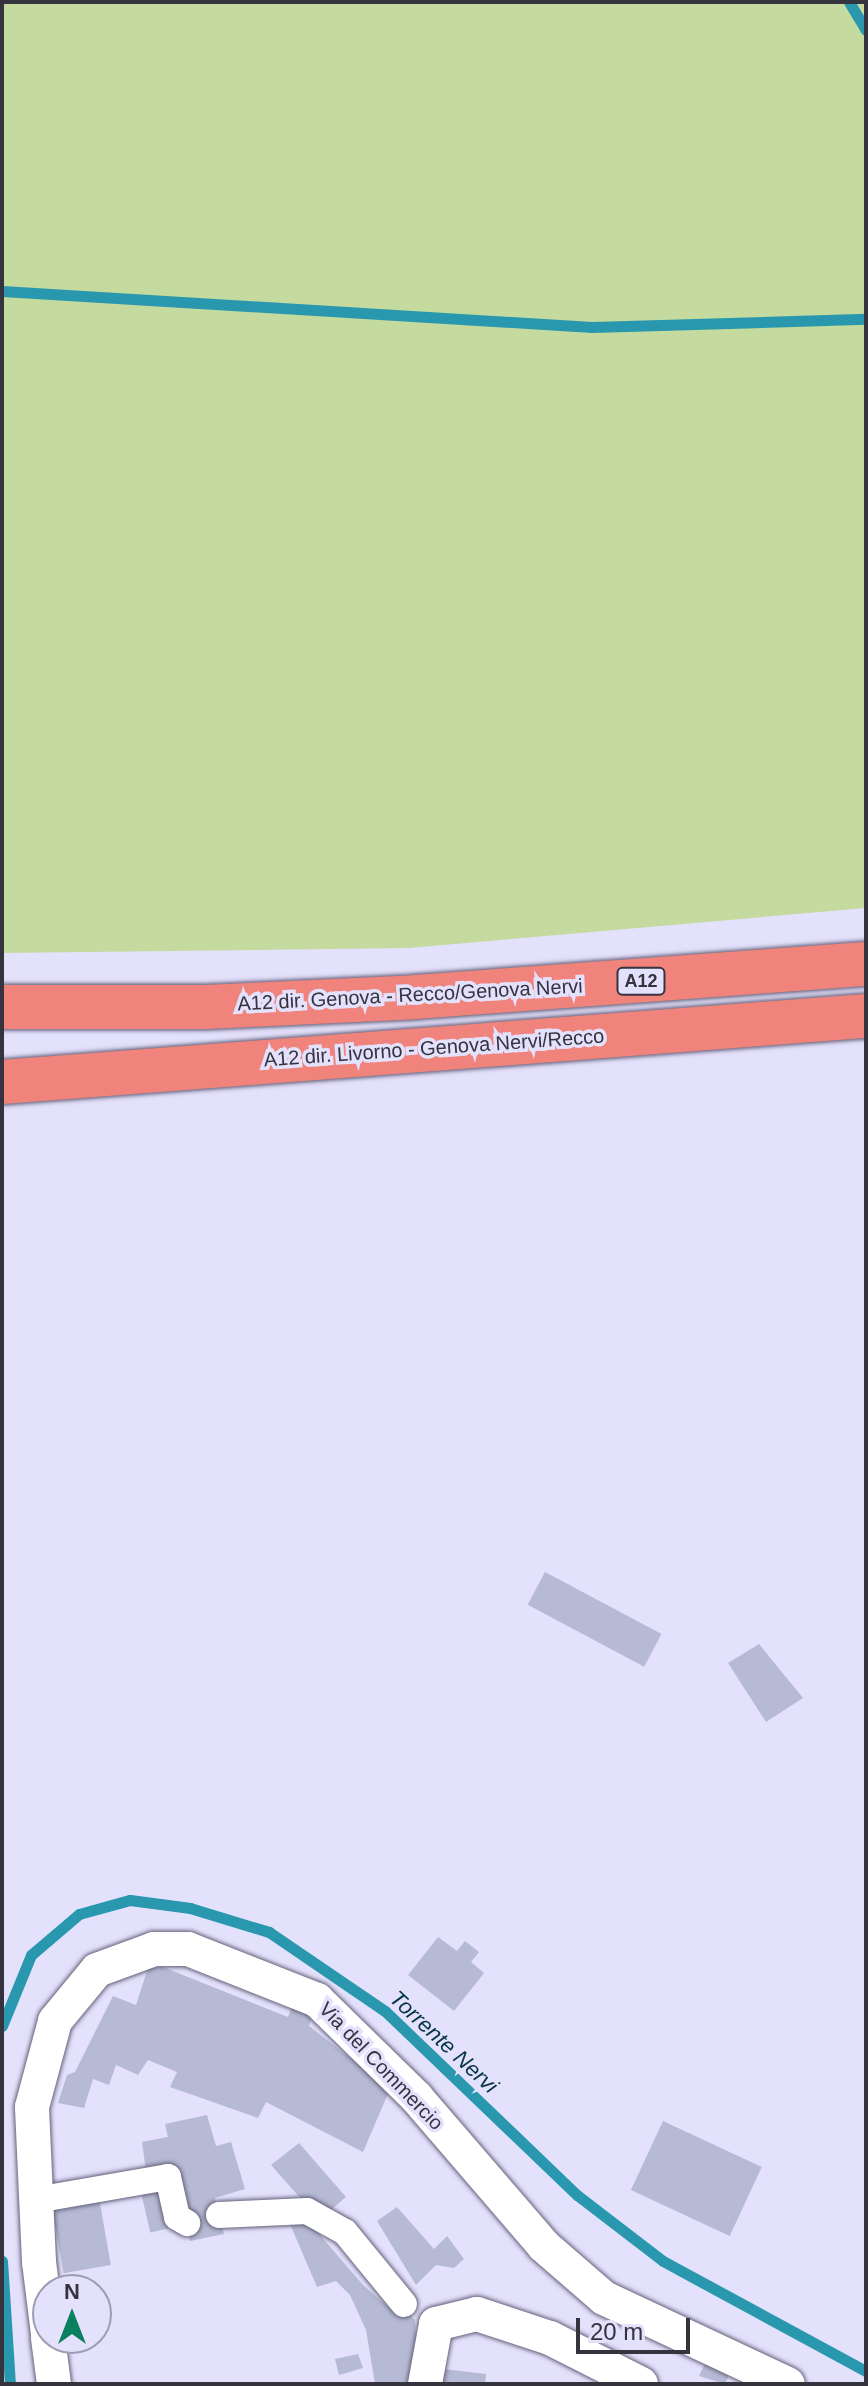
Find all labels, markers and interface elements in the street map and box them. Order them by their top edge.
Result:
road number: A12 [615,967,667,995]
street label: A12 dir. Genova - Recco/Genova Nervi [237,974,583,1016]
street label: A12 dir. Livorno - Genova Nervi/Recco [263,1024,605,1072]
water label: Torrente Nervi [384,1985,504,2099]
street label: Via del Commercio [314,1997,448,2135]
north arrow [32,2274,112,2354]
text: N [64,2279,80,2304]
scale bar [580,2302,694,2352]
text: 20 m [590,2318,643,2345]

